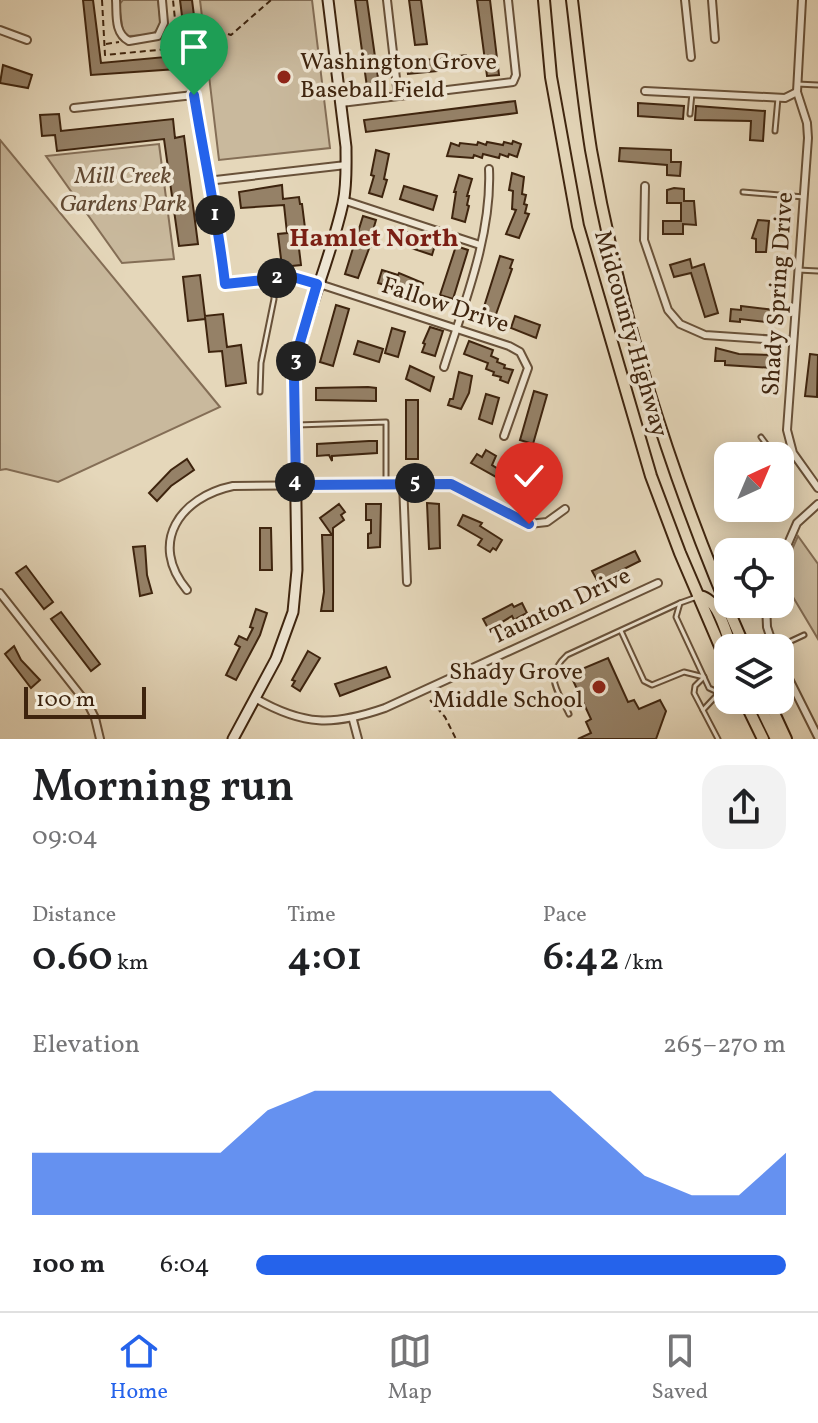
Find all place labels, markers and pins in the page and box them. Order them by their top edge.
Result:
pin [160,13,228,95]
place label: Washington Grove Baseball Field [300,46,497,108]
marker: Washington Grove Baseball Field [275,68,293,86]
pin: 1 [195,195,235,235]
pin: 2 [257,258,297,298]
pin: 3 [276,341,316,381]
pin [495,442,563,524]
pin: 4 [275,462,315,502]
pin: 5 [395,463,435,503]
place label: Shady Grove Middle School [433,656,583,718]
marker: Shady Grove Middle School [590,678,608,696]

